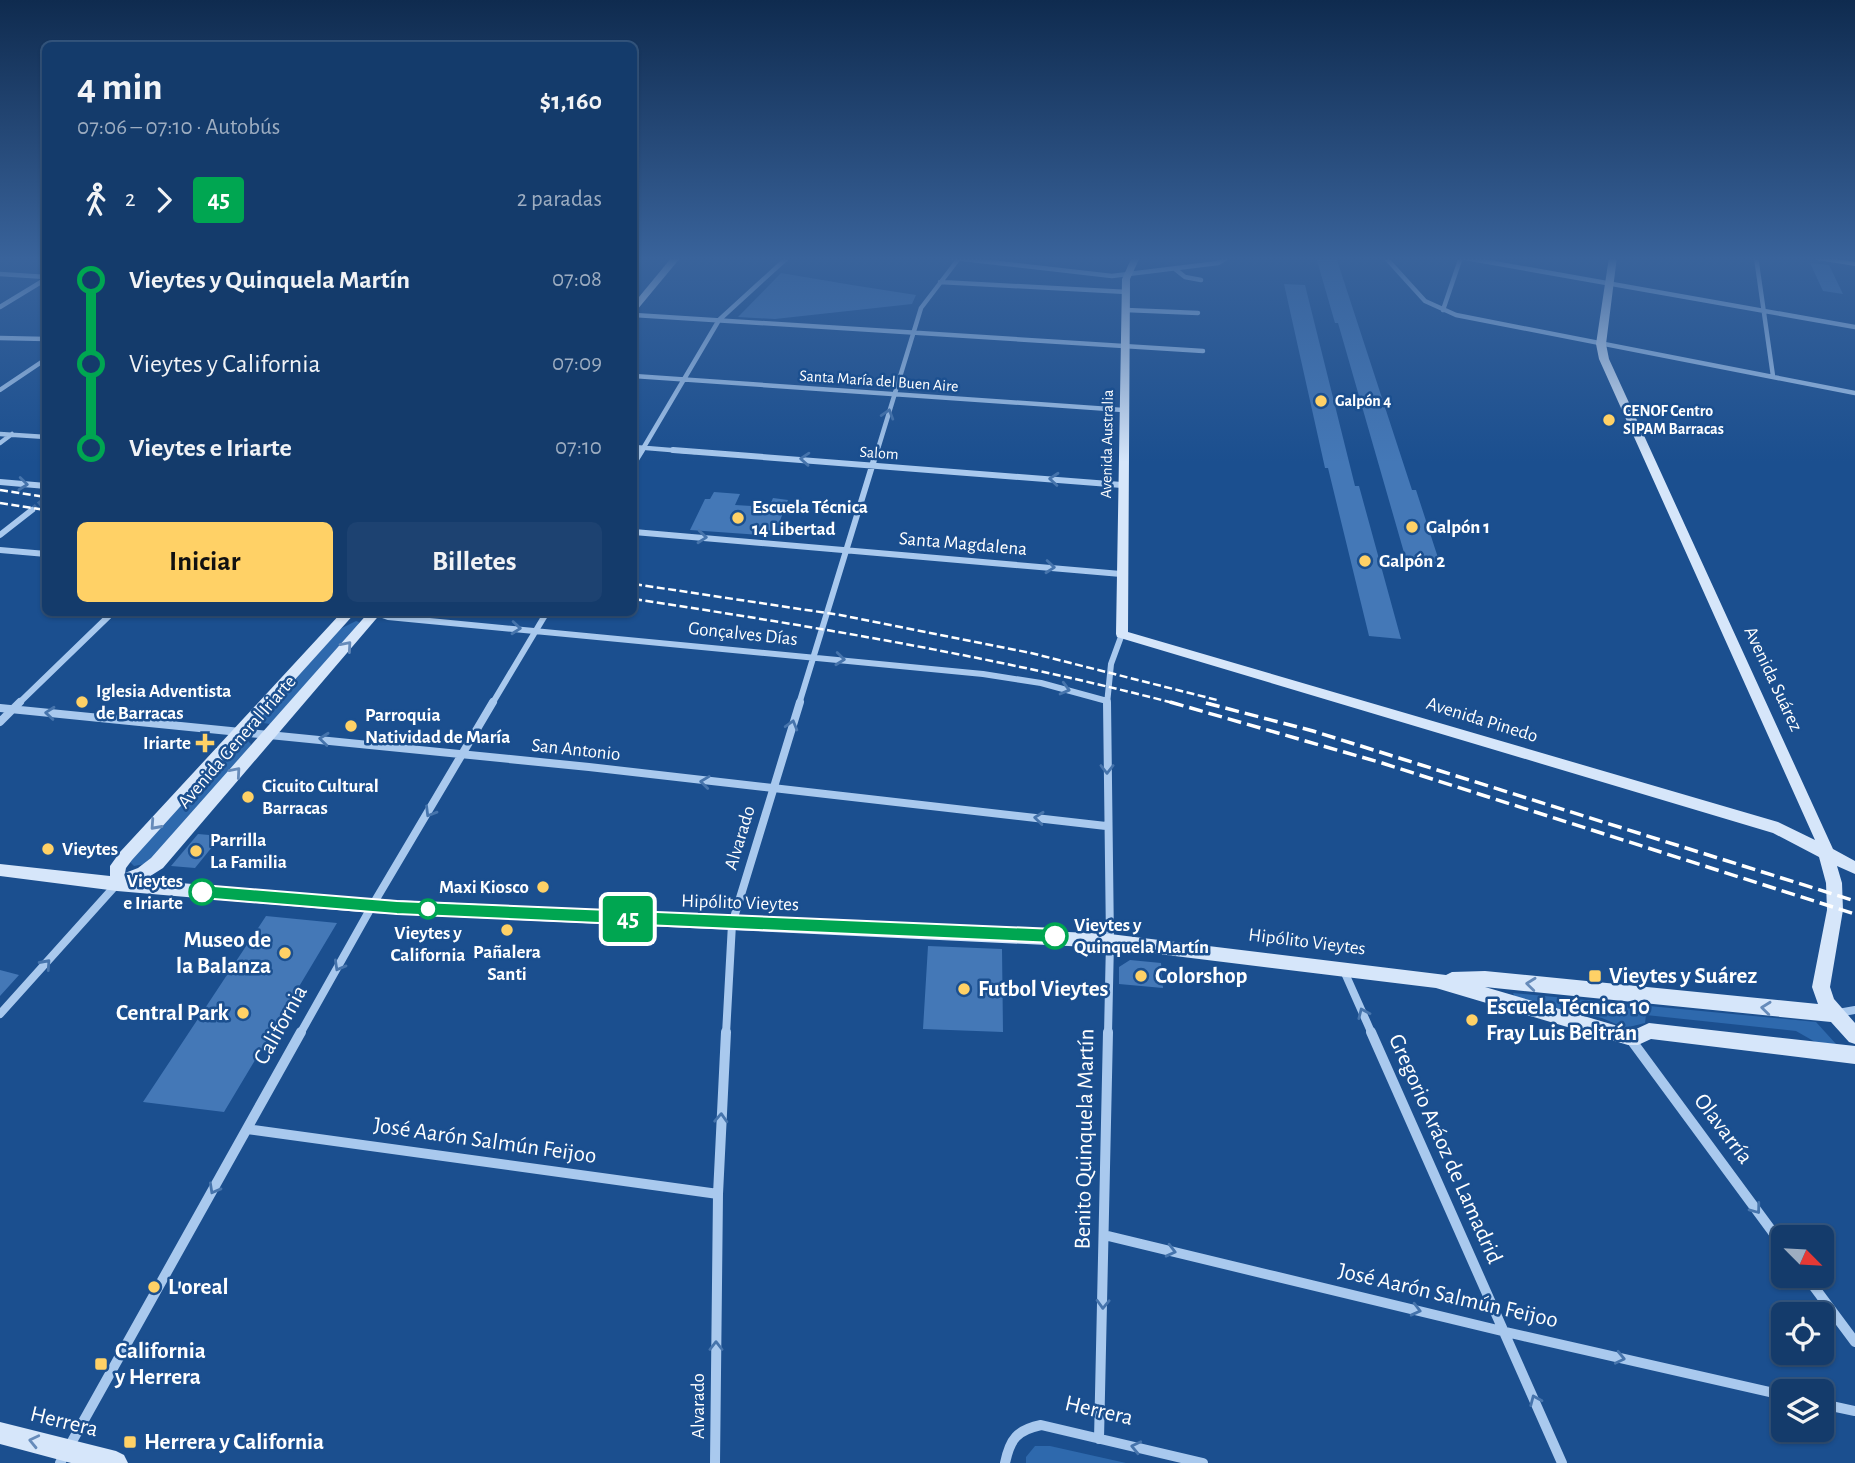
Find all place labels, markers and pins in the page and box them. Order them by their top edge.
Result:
marker: Galpón 4 [1313,393,1329,409]
place label: Galpón 4 [1335,393,1391,409]
place label: CENOF Centro SIPAM Barracas [1623,403,1724,437]
marker: CENOF Centro SIPAM Barracas [1601,412,1617,428]
place label: Escuela Técnica 14 Libertad [752,498,868,539]
marker: Escuela Técnica 14 Libertad [730,510,746,526]
place label: Galpón 1 [1426,518,1490,537]
marker: Galpón 1 [1404,519,1420,535]
place label: Galpón 2 [1379,552,1445,571]
marker: Galpón 2 [1357,553,1373,569]
place label: Iglesia Adventista de Barracas [96,682,232,723]
marker: Iglesia Adventista de Barracas [74,694,90,710]
place label: Parroquia Natividad de María [365,706,510,747]
marker: Parroquia Natividad de María [343,718,359,734]
place label: Iriarte [143,734,191,753]
marker: Iriarte [197,735,213,751]
place label: Cicuito Cultural Barracas [262,777,379,818]
marker: Cicuito Cultural Barracas [240,789,256,805]
place label: Parrilla La Familia [210,831,287,872]
place label: Vieytes [62,840,118,859]
marker: Vieytes [40,841,56,857]
marker: Parrilla La Familia [188,843,204,859]
place label: Vieytes e Iriarte [123,872,183,913]
place label: Maxi Kiosco [439,878,529,897]
marker: Vieytes e Iriarte [189,879,215,905]
marker: Maxi Kiosco [535,879,551,895]
marker: Vieytes y California [418,899,438,919]
place label: Vieytes y Quinquela Martín [1074,916,1209,957]
marker: Pañalera Santi [499,922,515,938]
marker: Vieytes y Quinquela Martín [1042,923,1068,949]
place label: Vieytes y California [390,924,466,965]
place label: Museo de la Balanza [176,929,271,978]
place label: Pañalera Santi [473,943,541,984]
marker: Museo de la Balanza [277,945,293,961]
place label: Colorshop [1155,965,1248,988]
place label: Vieytes y Suárez [1609,965,1757,988]
marker: Colorshop [1133,968,1149,984]
marker: Vieytes y Suárez [1587,968,1603,984]
place label: Futbol Vieytes [978,978,1108,1001]
marker: Futbol Vieytes [956,981,972,997]
place label: Escuela Técnica 10 Fray Luis Beltrán [1486,996,1650,1045]
place label: Central Park [116,1002,230,1025]
marker: Central Park [235,1005,251,1021]
marker: Escuela Técnica 10 Fray Luis Beltrán [1464,1012,1480,1028]
place label: L'oreal [168,1276,229,1299]
marker: L'oreal [146,1279,162,1295]
place label: California y Herrera [114,1340,206,1389]
marker: California y Herrera [93,1356,109,1372]
place label: Herrera y California [144,1431,324,1454]
marker: Herrera y California [122,1434,138,1450]

